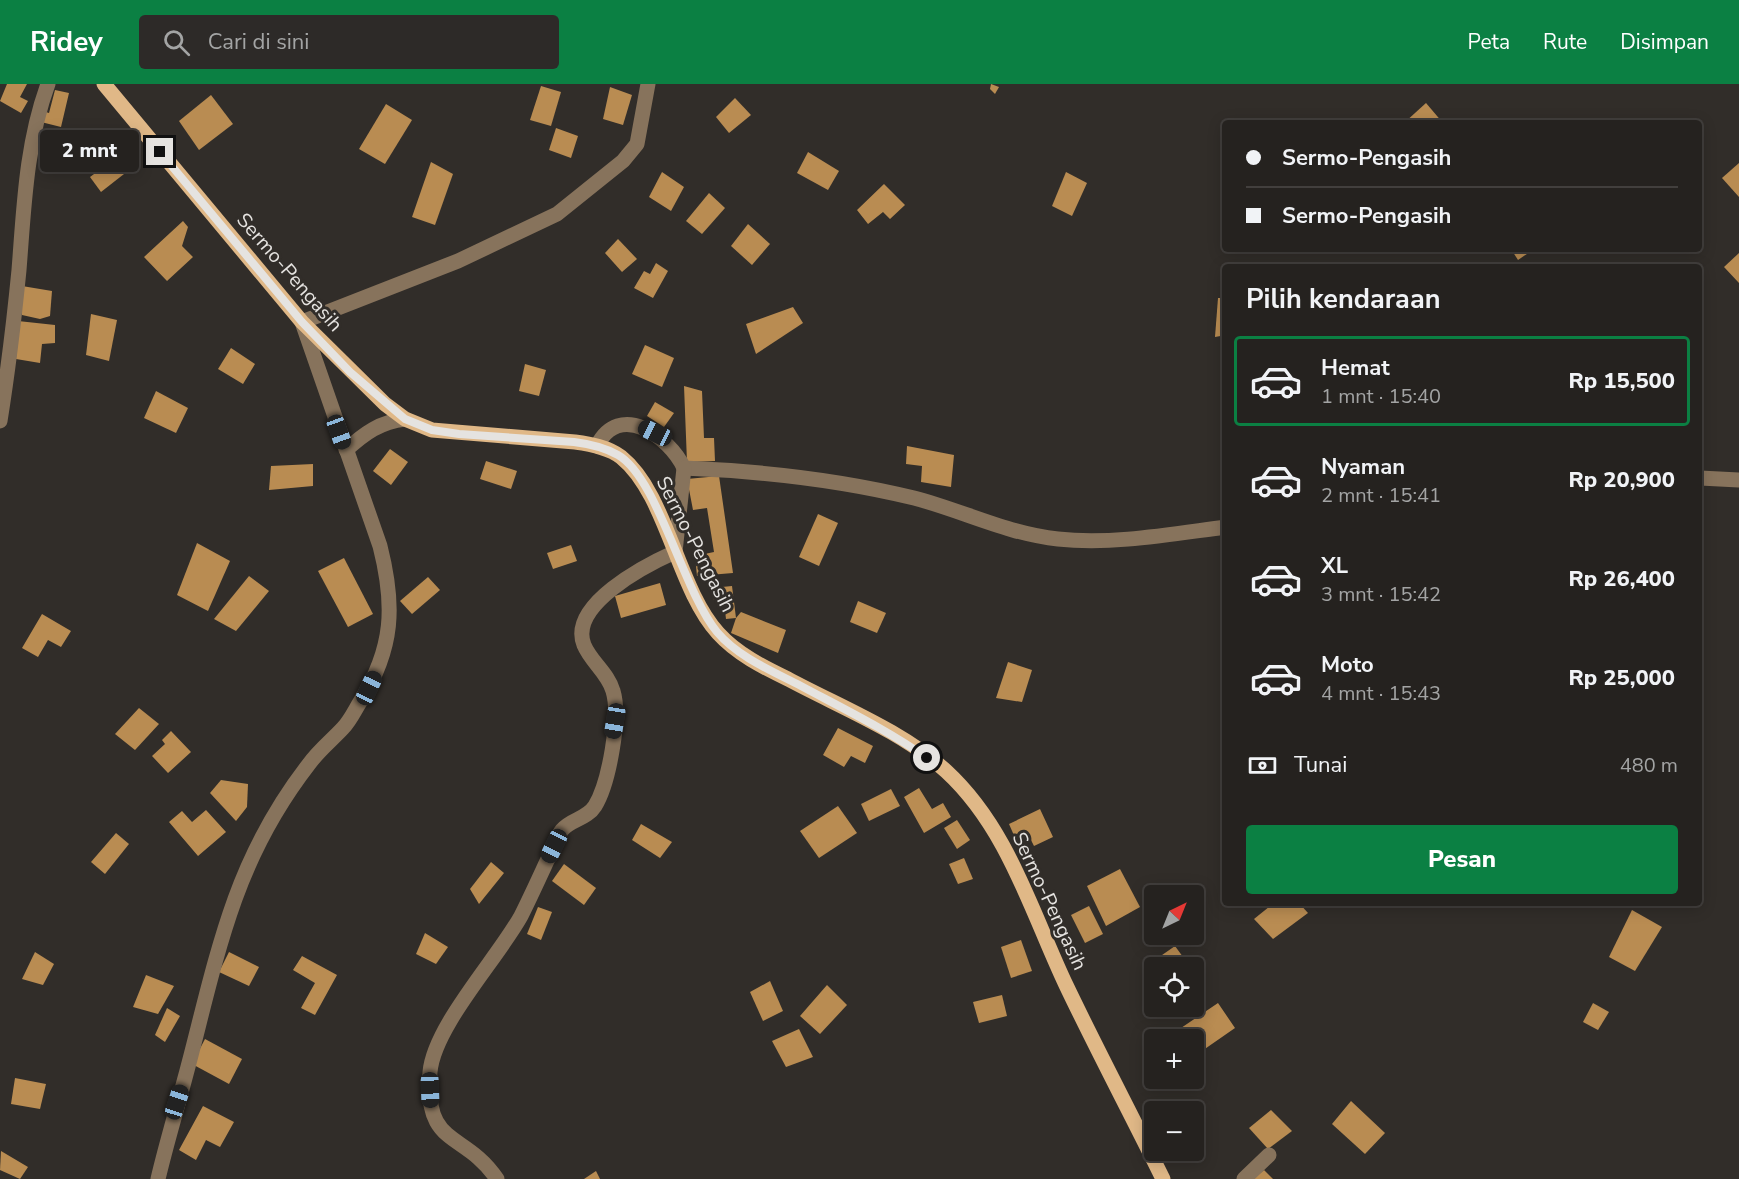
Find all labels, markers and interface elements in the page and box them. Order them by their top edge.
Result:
search box [139,15,559,69]
text: Ridey [30,23,103,61]
icon: search [160,26,193,59]
text: Cari di sini [208,27,309,57]
text: Peta [1468,28,1510,56]
text: Rute [1543,28,1587,56]
text: Disimpan [1620,28,1709,56]
callout: 2 mnt [40,131,139,173]
text: 2 mnt [62,137,117,164]
route end [146,138,173,165]
text: Sermo-Pengasih [1282,143,1451,173]
text: Sermo-Pengasih [1282,201,1451,231]
street label: Sermo-Pengasih [230,207,349,338]
text: Pilih kendaraan [1246,281,1440,318]
text: Hemat [1321,353,1390,383]
icon: car [1249,354,1303,408]
text: Rp 15,500 [1568,366,1675,396]
text: 1 mnt · 15:40 [1321,383,1441,410]
car [324,412,354,452]
car [635,417,675,449]
text: Nyaman [1321,452,1405,482]
icon: car [1249,453,1303,507]
text: Rp 20,900 [1568,465,1675,495]
street label: Sermo-Pengasih [650,472,741,617]
text: 2 mnt · 15:41 [1321,482,1441,509]
text: XL [1321,551,1348,581]
icon: car [1249,552,1303,606]
text: Rp 26,400 [1568,564,1675,594]
text: 3 mnt · 15:42 [1321,581,1441,608]
text: Moto [1321,650,1374,680]
icon: car [1249,651,1303,705]
text: Rp 25,000 [1568,663,1675,693]
car [353,668,385,708]
text: 4 mnt · 15:43 [1321,680,1441,707]
car [603,702,627,740]
route start [913,744,940,771]
icon: cash [1246,749,1279,782]
text: Tunai [1294,750,1347,780]
text: 480 m [1620,752,1678,779]
button: Pesan [1246,825,1678,894]
car [538,826,570,866]
street label: Sermo-Pengasih [1006,828,1093,975]
north arrow [1144,885,1204,945]
map controls [1144,885,1204,1161]
button: locate [1144,957,1204,1017]
button: + [1144,1029,1204,1089]
car [420,1072,440,1108]
car [163,1082,191,1122]
button: − [1144,1101,1204,1161]

